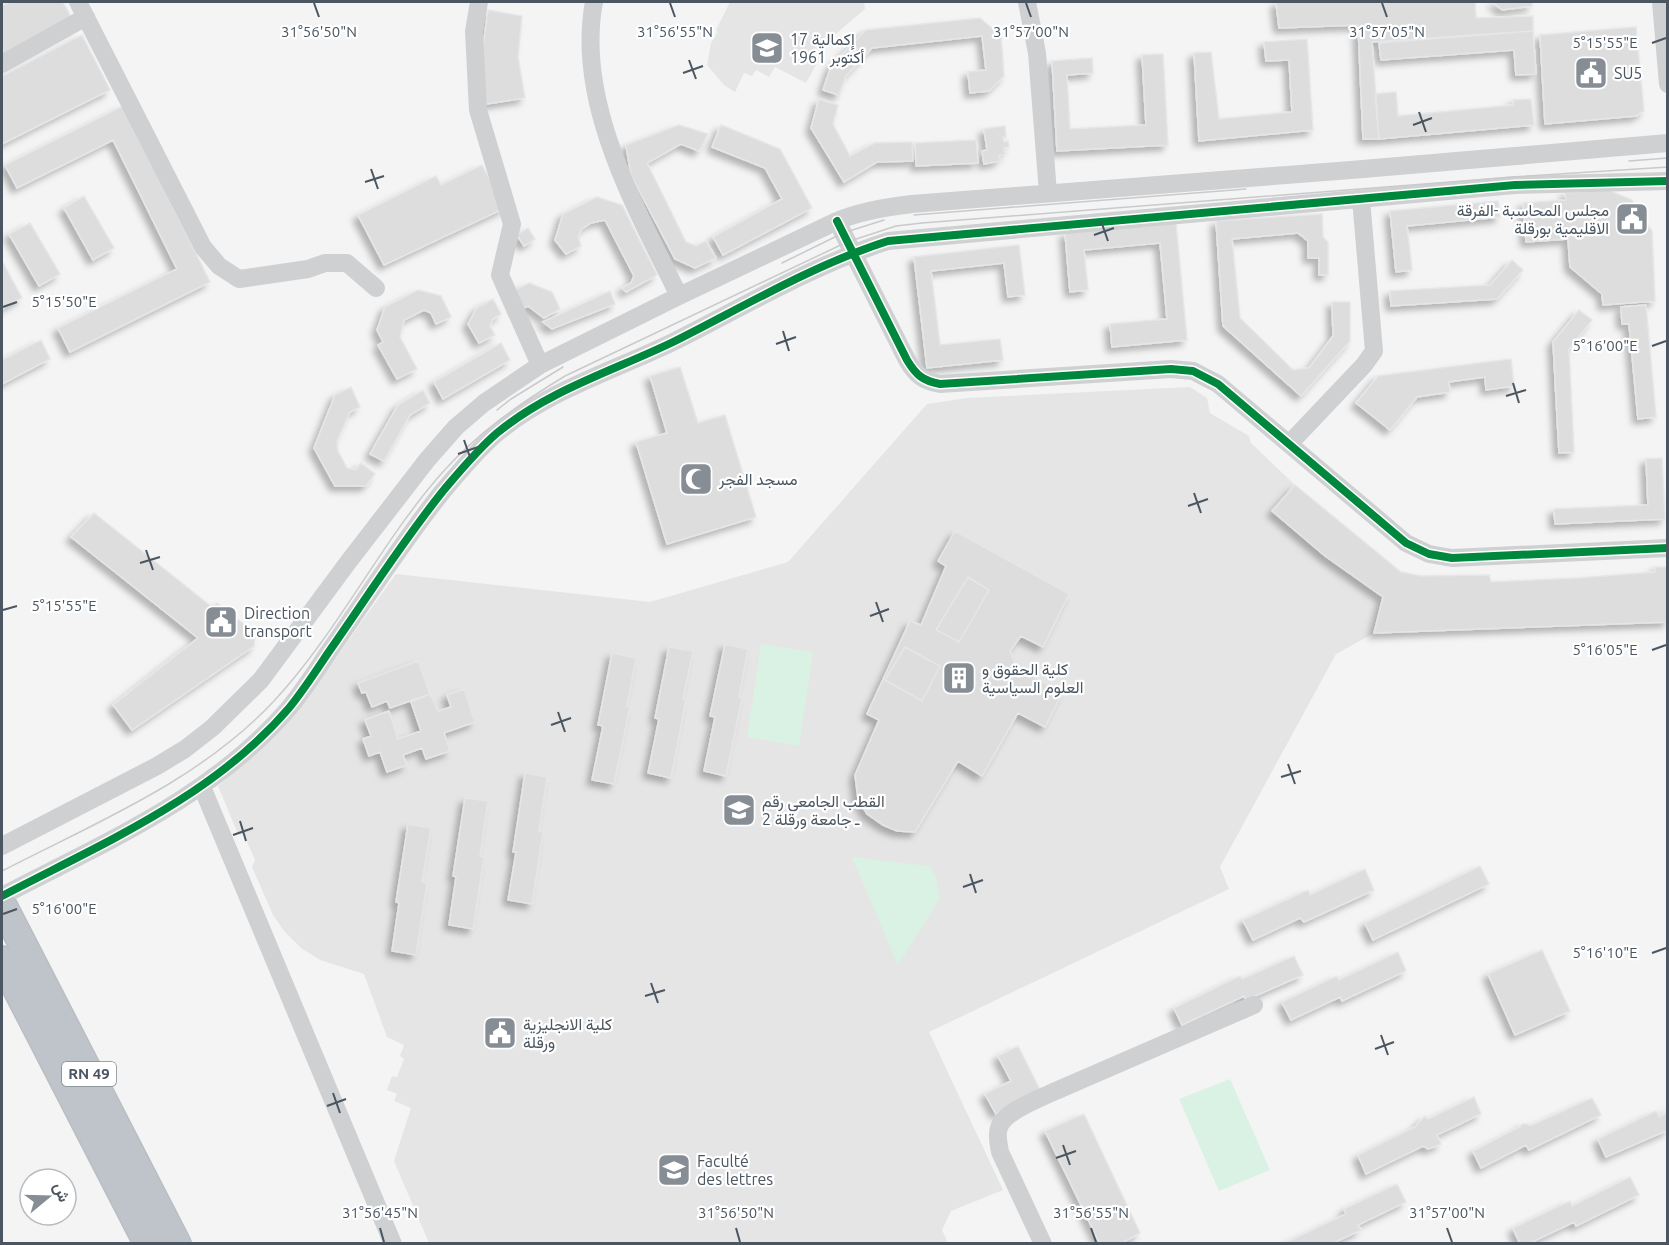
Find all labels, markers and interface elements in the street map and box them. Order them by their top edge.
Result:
text: 31°56'50"N [281,23,357,40]
text: 31°56'55"N [637,23,713,40]
text: 31°57'00"N [993,23,1069,40]
text: 31°57'05"N [1349,23,1425,40]
school or university icon: إكمالية 17 أكتوبر 1961 [749,30,785,66]
place label: إكمالية 17 أكتوبر 1961 [790,30,865,68]
text: 5°15'55"E [1572,34,1638,51]
public building icon: SU5 [1573,55,1609,91]
place label: SU5 [1614,64,1642,82]
place label: مجلس المحاسبة -الفرقة الاقليمية بورقلة [1457,201,1609,239]
public building icon: مجلس المحاسبة -الفرقة الاقليمية بورقلة [1614,201,1650,237]
text: 5°15'50"E [31,293,97,310]
text: 5°16'00"E [1572,337,1638,354]
mosque icon: مسجد الفجر [678,461,714,497]
place label: مسجد الفجر [718,470,797,490]
text: 5°15'55"E [31,597,97,614]
public building icon: Direction transport [203,604,239,640]
place label: Direction transport [244,604,312,640]
text: 5°16'05"E [1572,641,1638,658]
building icon: كلية الحقوق و العلوم السياسية [941,660,977,696]
place label: كلية الحقوق و العلوم السياسية [982,660,1083,698]
school or university icon: القطب الجامعي رقم 2 ـ جامعة ورقلة [721,792,757,828]
place label: القطب الجامعي رقم 2 ـ جامعة ورقلة [762,792,885,830]
text: 5°16'00"E [31,900,97,917]
text: 5°16'10"E [1572,944,1638,961]
public building icon: كلية الانجليزية ورقلة [482,1015,518,1051]
place label: كلية الانجليزية ورقلة [523,1015,612,1053]
road number: RN 49 [62,1062,116,1086]
school or university icon: Faculté des lettres [656,1152,692,1188]
place label: Faculté des lettres [697,1152,773,1188]
north arrow [18,1167,78,1227]
text: ش [50,1180,74,1204]
text: 31°56'45"N [342,1204,418,1221]
text: 31°56'50"N [698,1204,774,1221]
text: 31°56'55"N [1053,1204,1129,1221]
text: 31°57'00"N [1409,1204,1485,1221]

